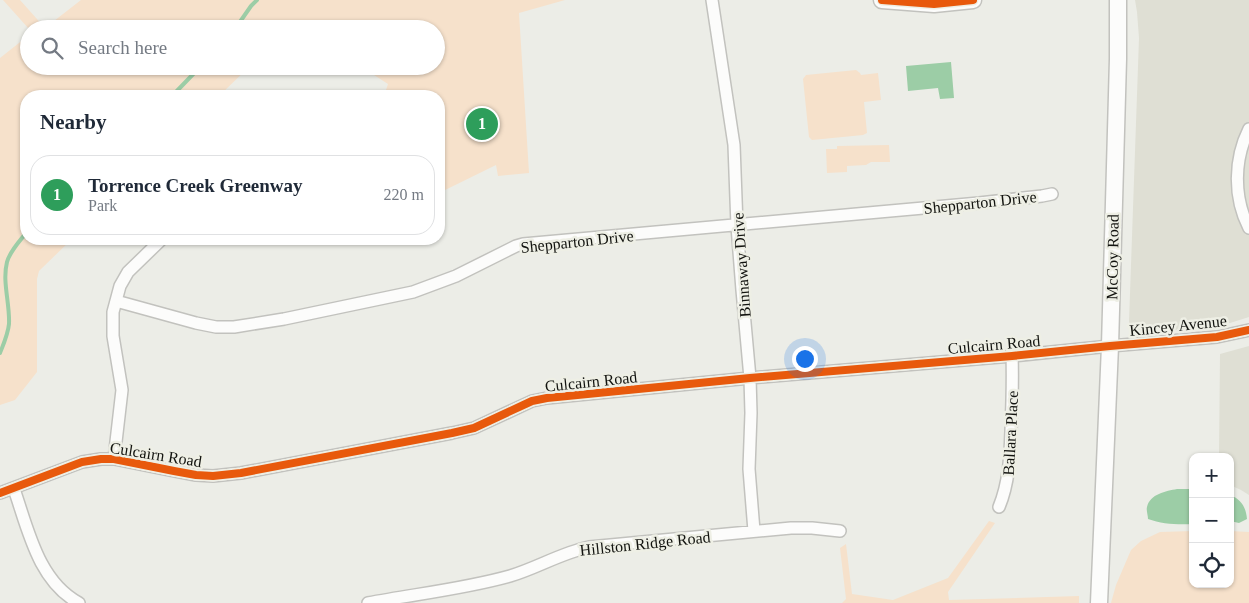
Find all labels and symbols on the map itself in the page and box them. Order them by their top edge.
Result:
pin: 1 [466,105,498,143]
street label: Shepparton Drive [923,188,1037,218]
street label: Binnaway Drive [729,212,755,318]
street label: McCoy Road [1103,214,1123,300]
street label: Shepparton Drive [520,227,634,257]
street label: Kincey Avenue [1128,312,1228,340]
street label: Culcairn Road [947,332,1041,357]
your location [792,346,818,372]
street label: Culcairn Road [544,368,638,395]
street label: Ballara Place [1000,390,1021,476]
street label: Culcairn Road [109,439,203,470]
street label: Hillston Ridge Road [579,528,711,560]

